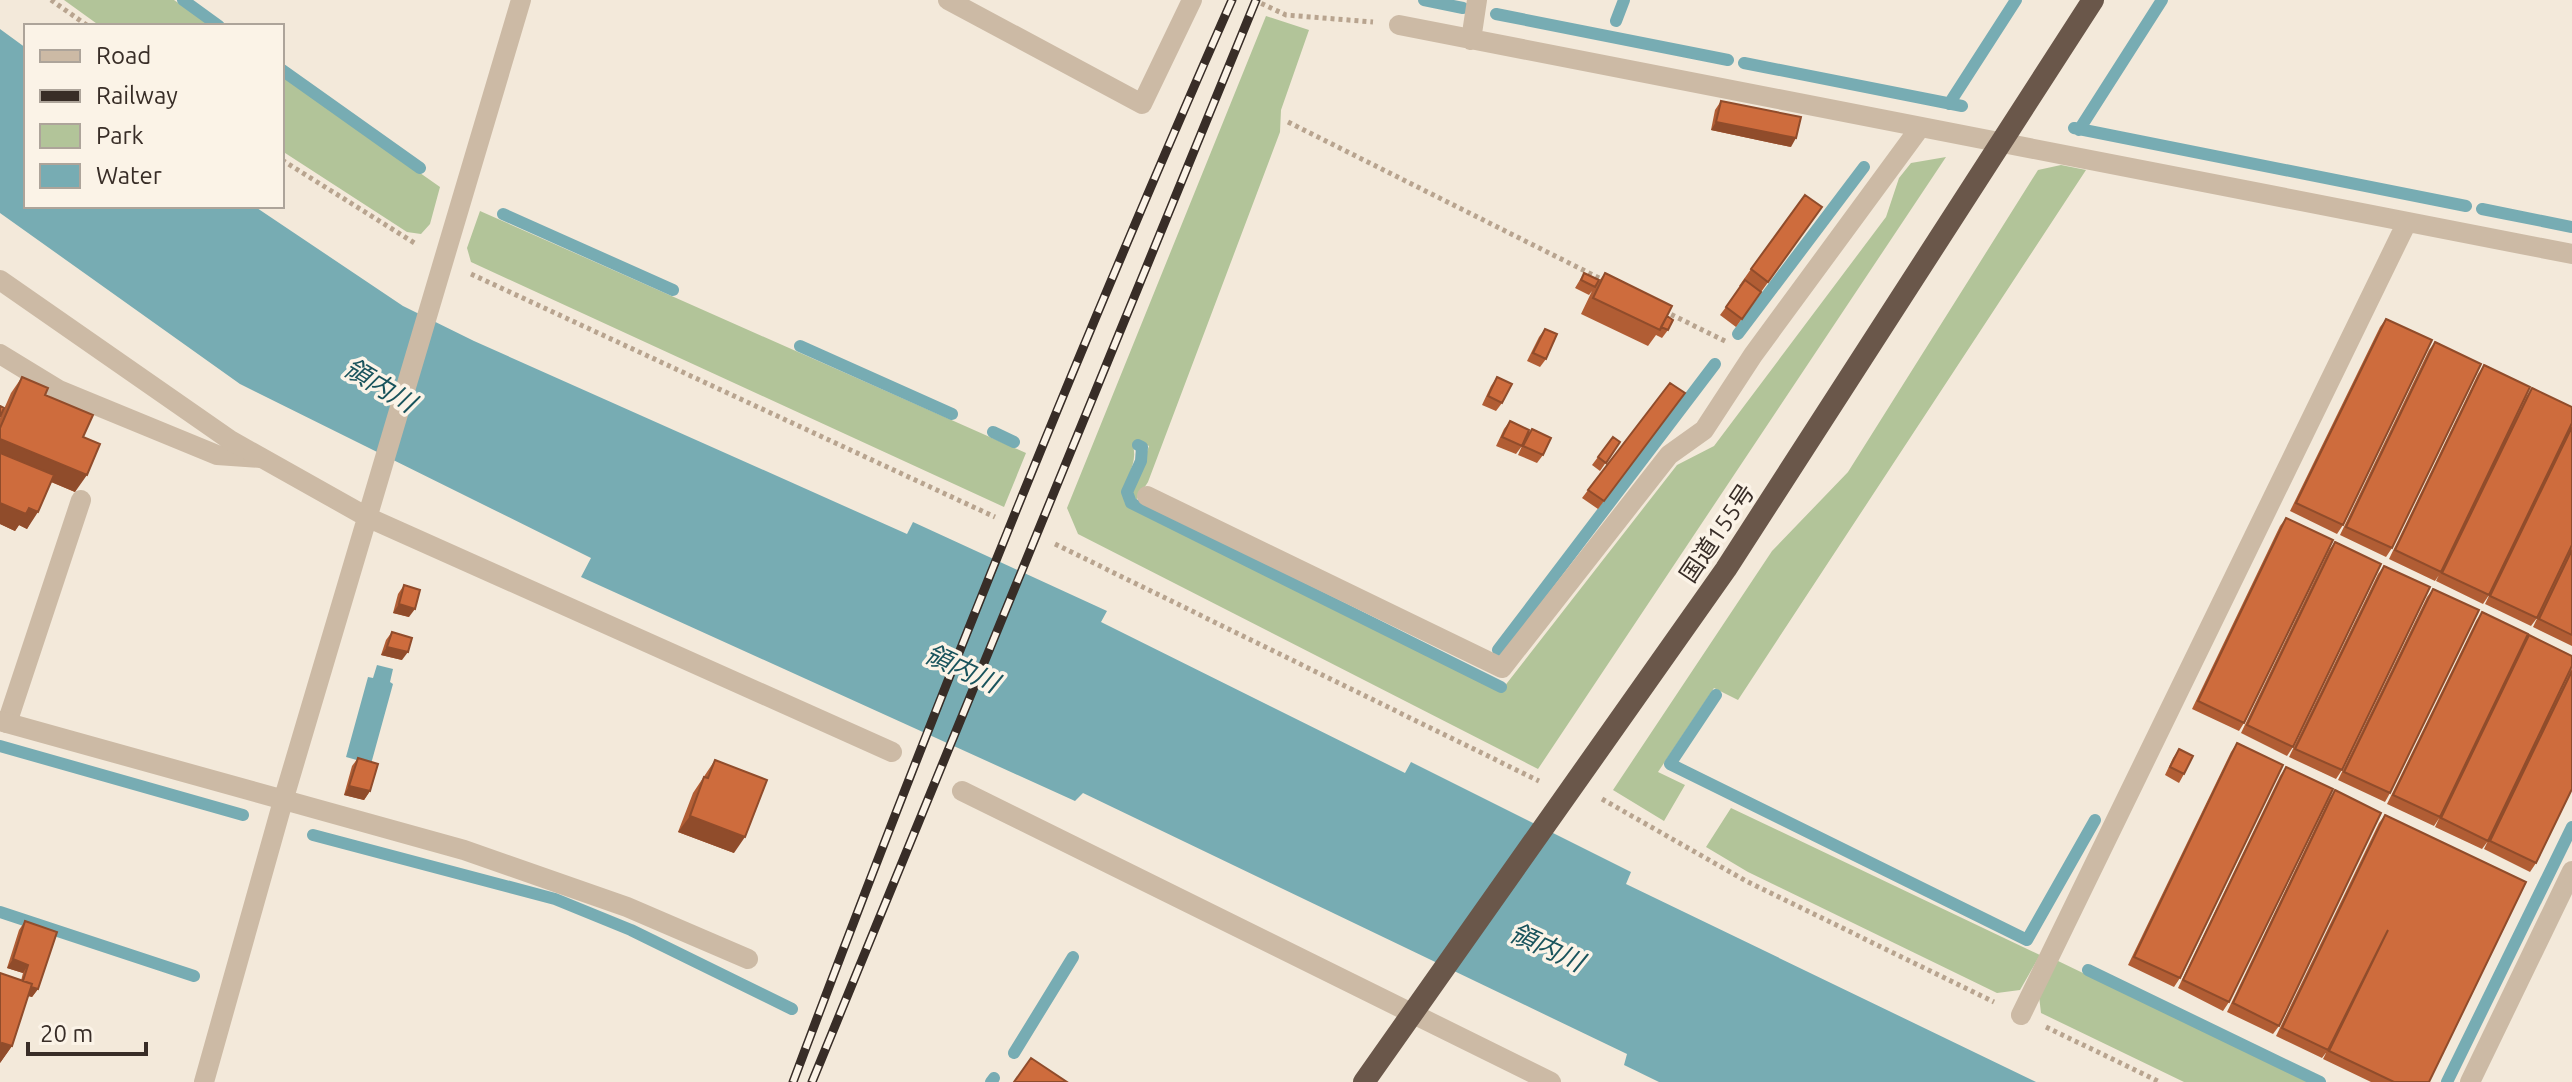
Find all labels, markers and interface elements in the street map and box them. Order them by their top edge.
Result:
legend [24,24,284,208]
text: Road [96,42,151,69]
text: Railway [96,82,178,109]
text: Park [96,122,144,149]
text: Water [96,162,162,189]
water label: 領内川 [339,352,423,419]
street label: 国道155号 [1674,479,1760,587]
water label: 領内川 [921,638,1006,699]
water label: 領内川 [1506,917,1591,978]
scale bar [28,1006,146,1056]
text: 20 m [40,1020,93,1047]

